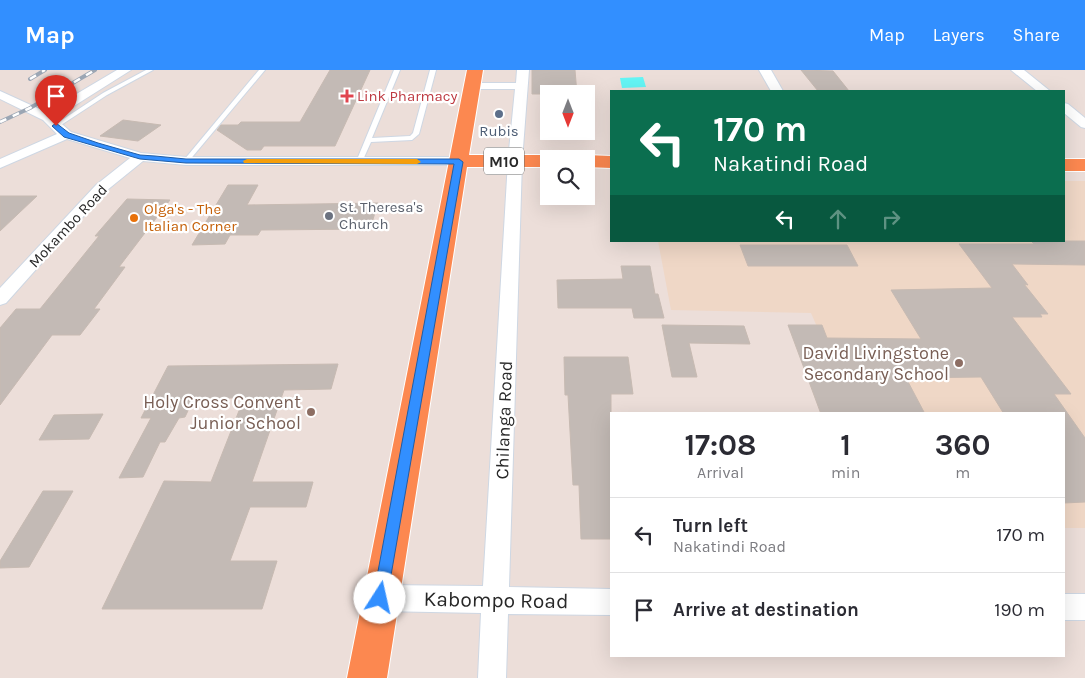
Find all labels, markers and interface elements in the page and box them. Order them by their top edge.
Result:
text: Map [25,21,75,49]
text: Map [869,24,905,46]
text: Layers [933,24,985,46]
text: Share [1013,24,1060,46]
pin [35,75,77,126]
icon: arrive [42,82,70,110]
north arrow [540,85,595,140]
map controls [540,85,595,205]
place label: Link Pharmacy [357,87,458,105]
marker: Link Pharmacy [341,90,353,102]
marker: Rubis [493,108,505,120]
text: 170 m [713,109,807,150]
icon: left [630,110,695,175]
place label: Rubis [479,122,519,140]
road number: M10 [484,148,524,174]
button: search [540,150,595,205]
text: Nakatindi Road [713,151,868,177]
street label: Mokambo Road [25,181,111,271]
place label: St. Theresa's Church [339,198,423,233]
place label: Olga's - The Italian Corner [144,200,237,235]
icon: left [771,205,799,233]
icon: ahead [824,205,852,233]
icon: right [877,205,905,233]
marker: St. Theresa's Church [323,210,335,222]
marker: Olga's - The Italian Corner [128,212,140,224]
place label: David Livingstone Secondary School [802,342,949,385]
marker: David Livingstone Secondary School [953,357,965,369]
street label: Chilanga Road [491,360,517,480]
place label: Holy Cross Convent Junior School [143,391,301,434]
marker: Holy Cross Convent Junior School [305,406,317,418]
text: 17:08 [684,427,756,463]
text: 1 [840,427,851,463]
text: 360 [935,427,991,463]
text: Arrival [697,463,744,482]
text: min [831,463,860,482]
text: m [955,463,970,482]
text: Turn left [673,515,748,537]
icon: left [630,521,658,549]
text: 170 m [996,524,1045,546]
text: Nakatindi Road [673,537,786,556]
position arrow [353,571,405,623]
street label: Kabompo Road [423,587,569,613]
icon: arrive [630,596,658,624]
text: Arrive at destination [673,599,859,621]
text: 190 m [994,599,1045,621]

